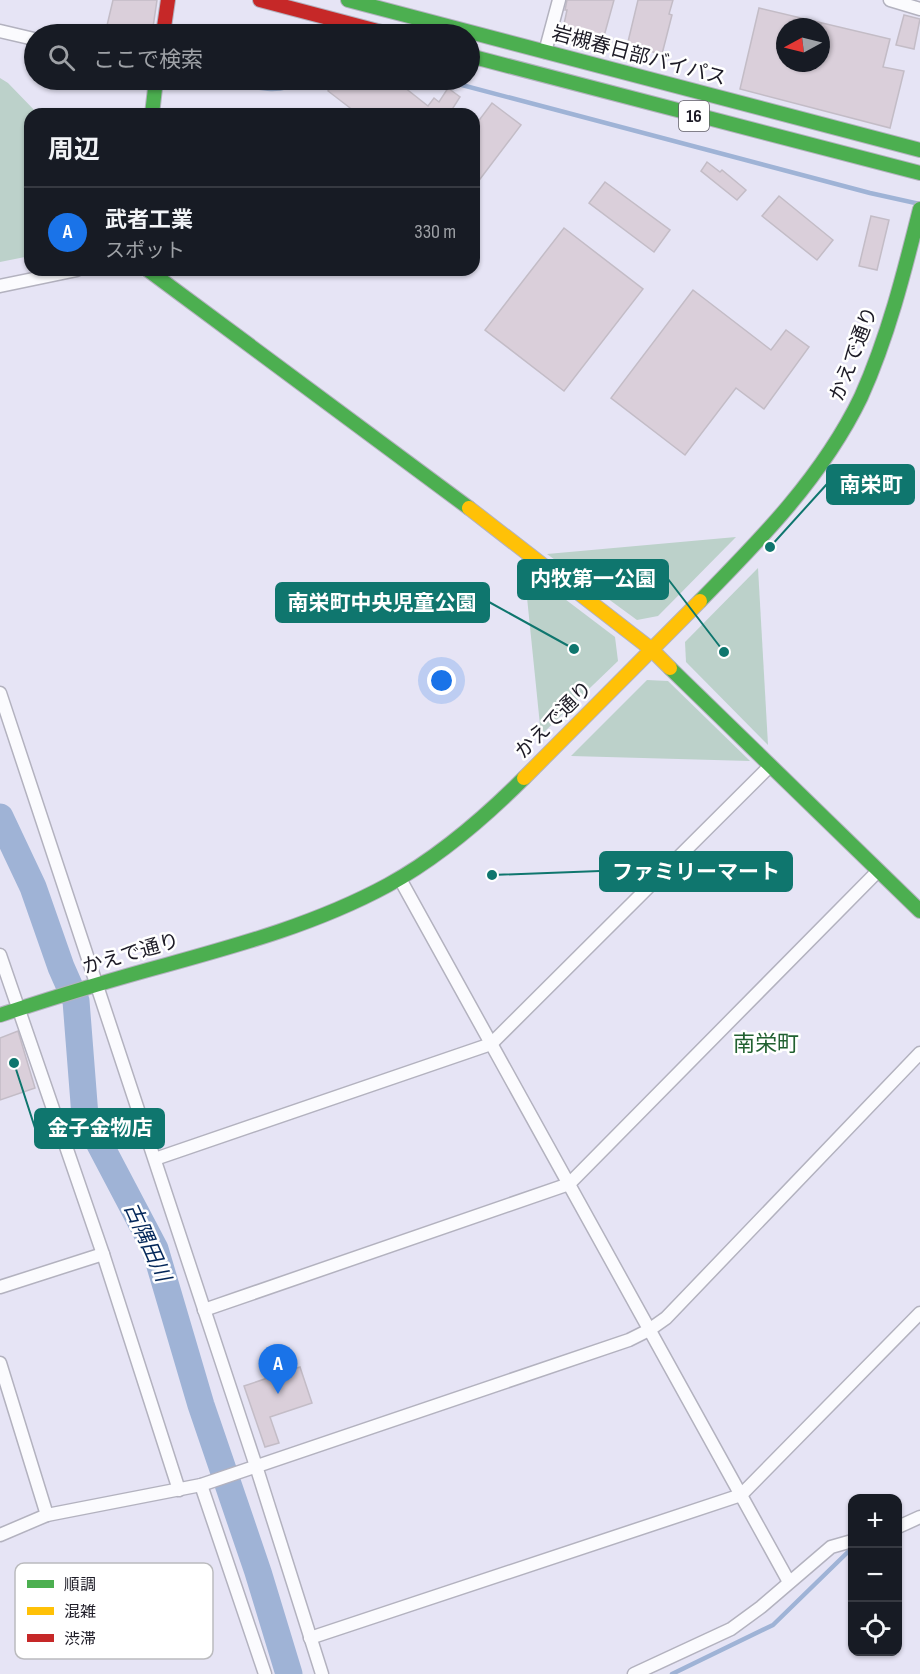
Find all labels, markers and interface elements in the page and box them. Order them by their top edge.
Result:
north arrow [776,18,830,72]
street label: 岩槻春日部バイパス [549,21,729,91]
search box [24,24,480,90]
icon: search [45,41,78,74]
text: ここで検索 [93,47,203,74]
road number: 16 [679,101,709,131]
text: 周辺 [48,135,100,166]
text: 武者工業 [105,207,193,234]
text: A [63,220,72,244]
text: 330 m [414,220,456,244]
text: スポット [105,239,185,263]
street label: かえで通り [825,303,883,405]
callout: 南栄町 [827,465,914,504]
text: 南栄町 [840,473,903,498]
callout: 内牧第一公園 [518,560,668,599]
text: 内牧第一公園 [530,567,656,592]
callout: 南栄町中央児童公園 [276,583,489,622]
text: 南栄町中央児童公園 [288,591,477,616]
your location [427,666,456,695]
street label: かえで通り [510,676,598,764]
callout: ファミリーマート [600,852,792,891]
text: ファミリーマート [612,860,780,885]
street label: かえで通り [80,929,182,979]
district label: 南栄町 [733,1031,799,1058]
callout: 金子金物店 [35,1109,164,1148]
text: 金子金物店 [48,1116,153,1141]
water label: 古隅田川 [118,1199,176,1287]
pin: A [258,1344,298,1394]
map controls [848,1494,902,1656]
button: + [848,1494,902,1548]
button: − [848,1548,902,1602]
legend [15,1563,213,1659]
text: 順調 [64,1576,96,1595]
button: locate [848,1602,902,1656]
text: 混雑 [64,1603,96,1622]
text: 渋滞 [64,1630,96,1649]

